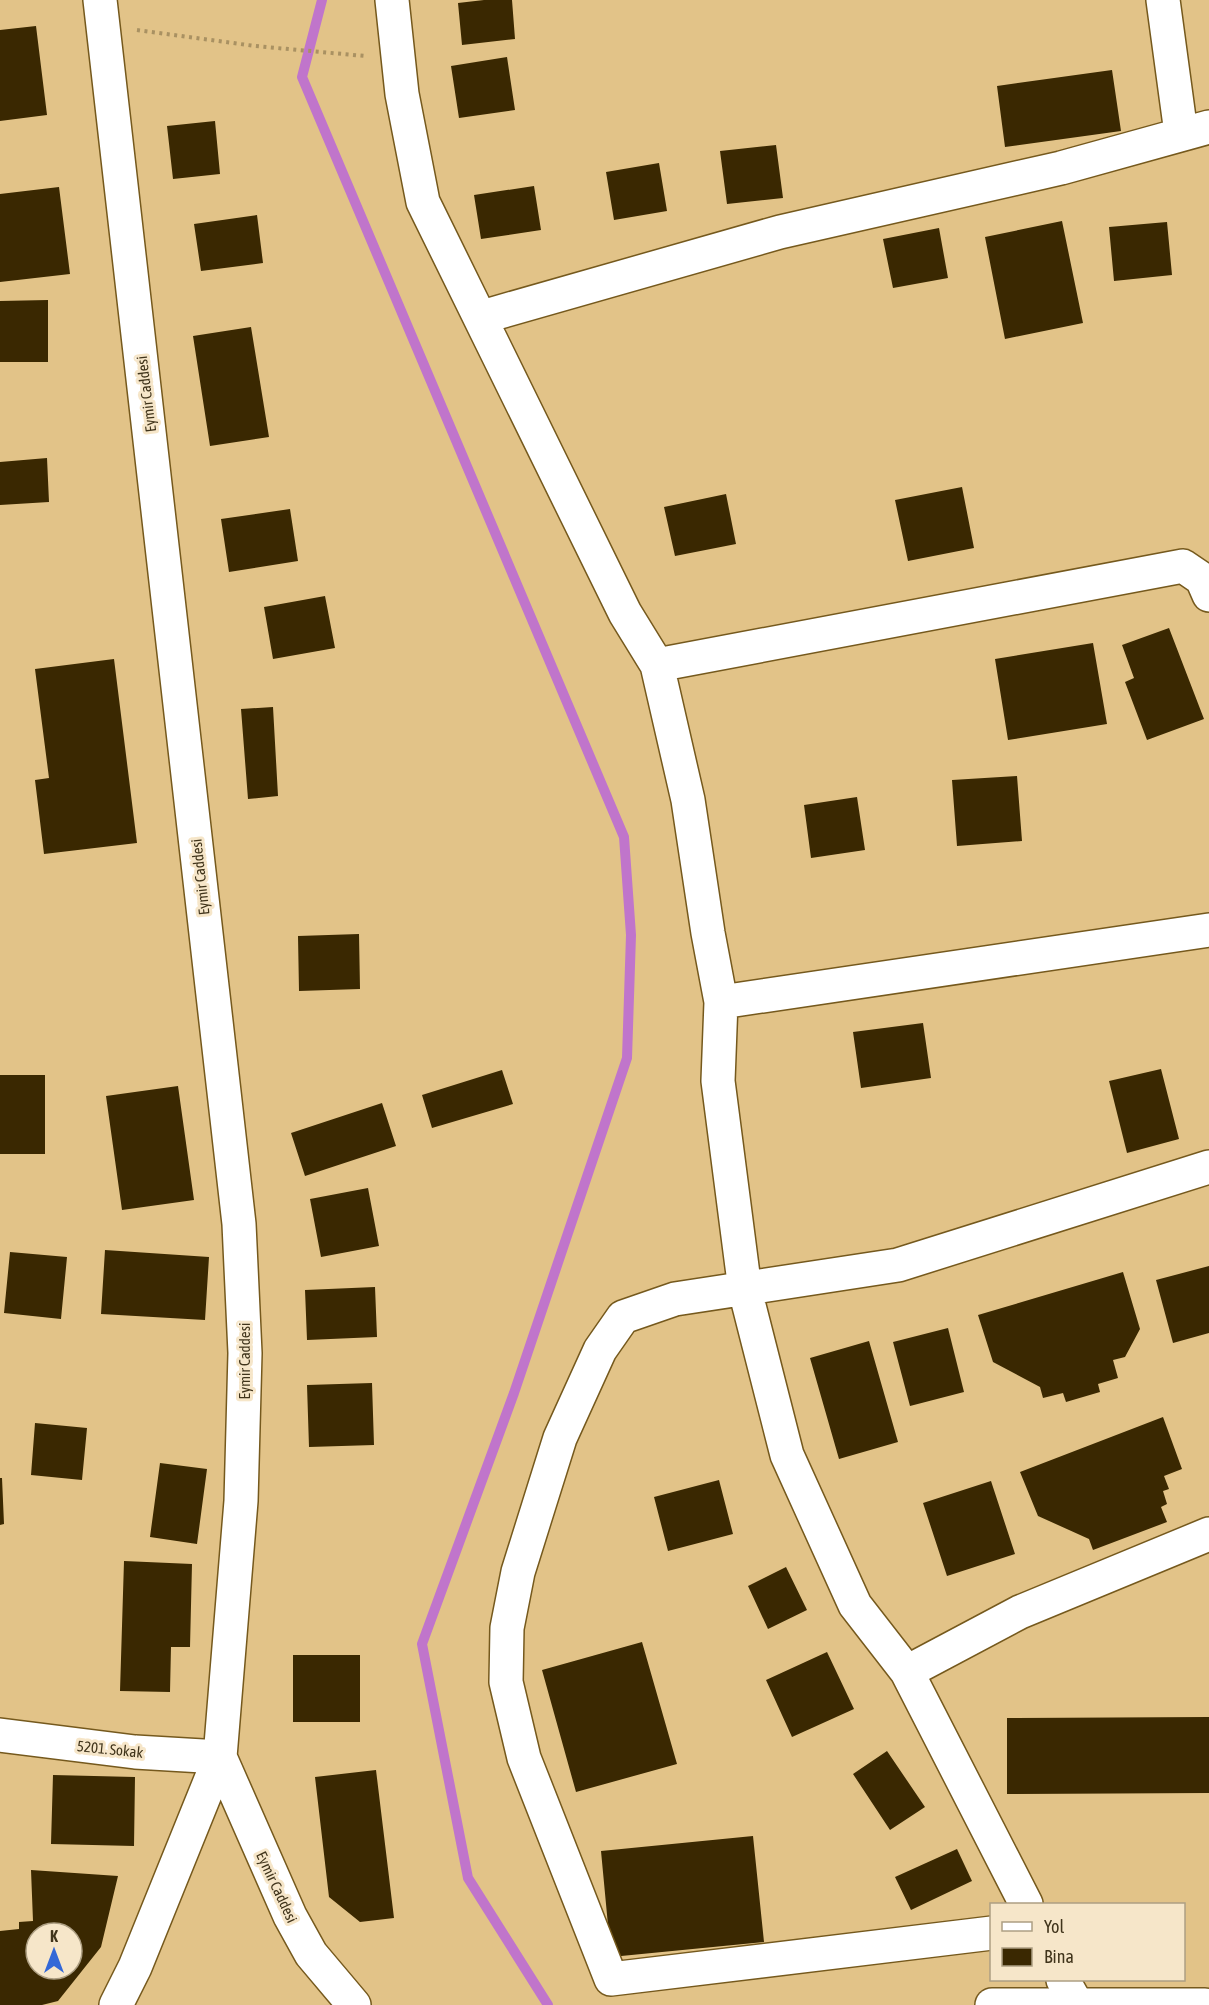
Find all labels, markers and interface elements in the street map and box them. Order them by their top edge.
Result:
street label: Eymir Caddesi [133,355,159,433]
street label: Eymir Caddesi [188,838,212,916]
street label: Eymir Caddesi [236,1323,253,1399]
street label: 5201. Sokak [76,1737,144,1761]
street label: Eymir Caddesi [253,1849,301,1925]
legend [990,1903,1185,1981]
text: Yol [1044,1916,1064,1937]
north arrow [24,1921,84,1981]
text: K [50,1927,58,1945]
text: Bina [1044,1946,1074,1967]

